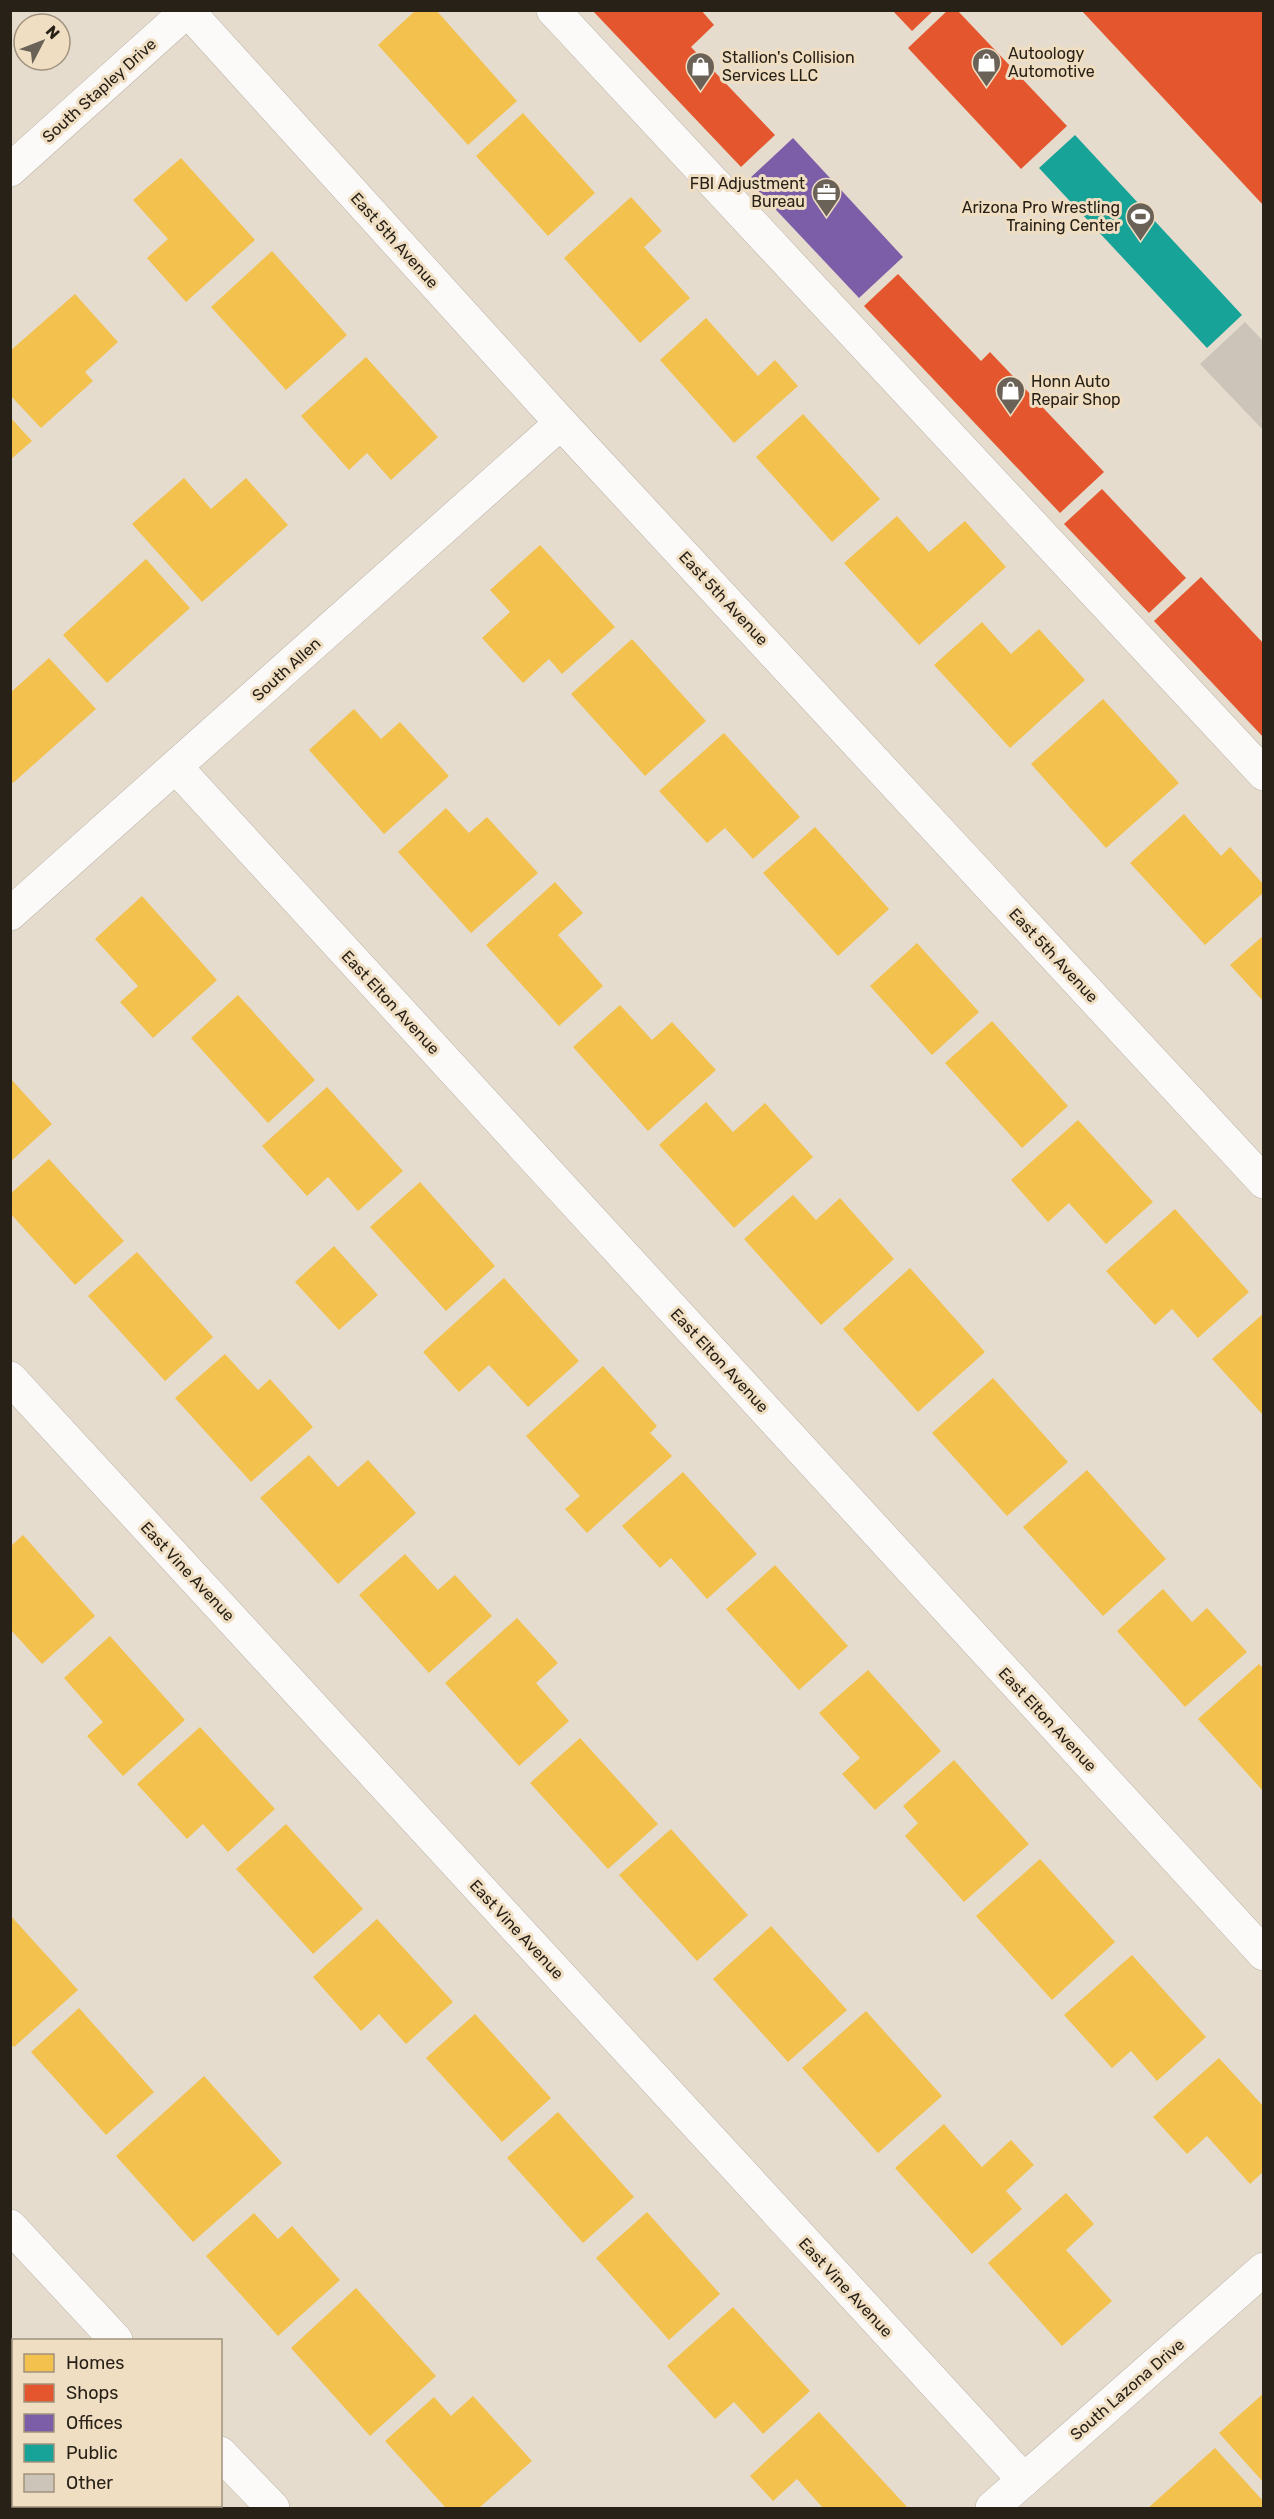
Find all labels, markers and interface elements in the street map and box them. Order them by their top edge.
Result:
north arrow [12,12,72,72]
text: N [42,22,64,43]
street label: South Stapley Drive [38,34,160,146]
place label: Autoology Automotive [1008,44,1095,81]
shop icon: Autoology Automotive [971,46,1003,88]
place label: Stallion's Collision Services LLC [722,48,855,85]
shop icon: Stallion's Collision Services LLC [685,50,717,92]
place label: FBI Adjustment Bureau [690,174,805,211]
office icon: FBI Adjustment Bureau [810,176,842,218]
street label: East 5th Avenue [347,189,442,292]
place label: Arizona Pro Wrestling Training Center [962,198,1120,235]
sports icon: Arizona Pro Wrestling Training Center [1125,200,1157,242]
place label: Honn Auto Repair Shop [1031,372,1121,409]
shop icon: Honn Auto Repair Shop [994,374,1026,416]
street label: East 5th Avenue [675,547,772,649]
street label: South Allen [248,634,324,705]
street label: East 5th Avenue [1005,904,1102,1006]
street label: East Elton Avenue [338,946,444,1058]
street label: East Elton Avenue [667,1304,773,1416]
street label: East Vine Avenue [137,1518,239,1625]
street label: East Elton Avenue [995,1663,1101,1775]
street label: East Vine Avenue [466,1876,568,1983]
street label: East Vine Avenue [795,2234,897,2341]
street label: South Lazona Drive [1066,2335,1188,2444]
legend [12,2339,222,2507]
text: Homes [66,2352,124,2374]
text: Shops [66,2382,118,2404]
text: Offices [66,2412,123,2434]
text: Public [66,2442,118,2464]
text: Other [66,2472,113,2494]

